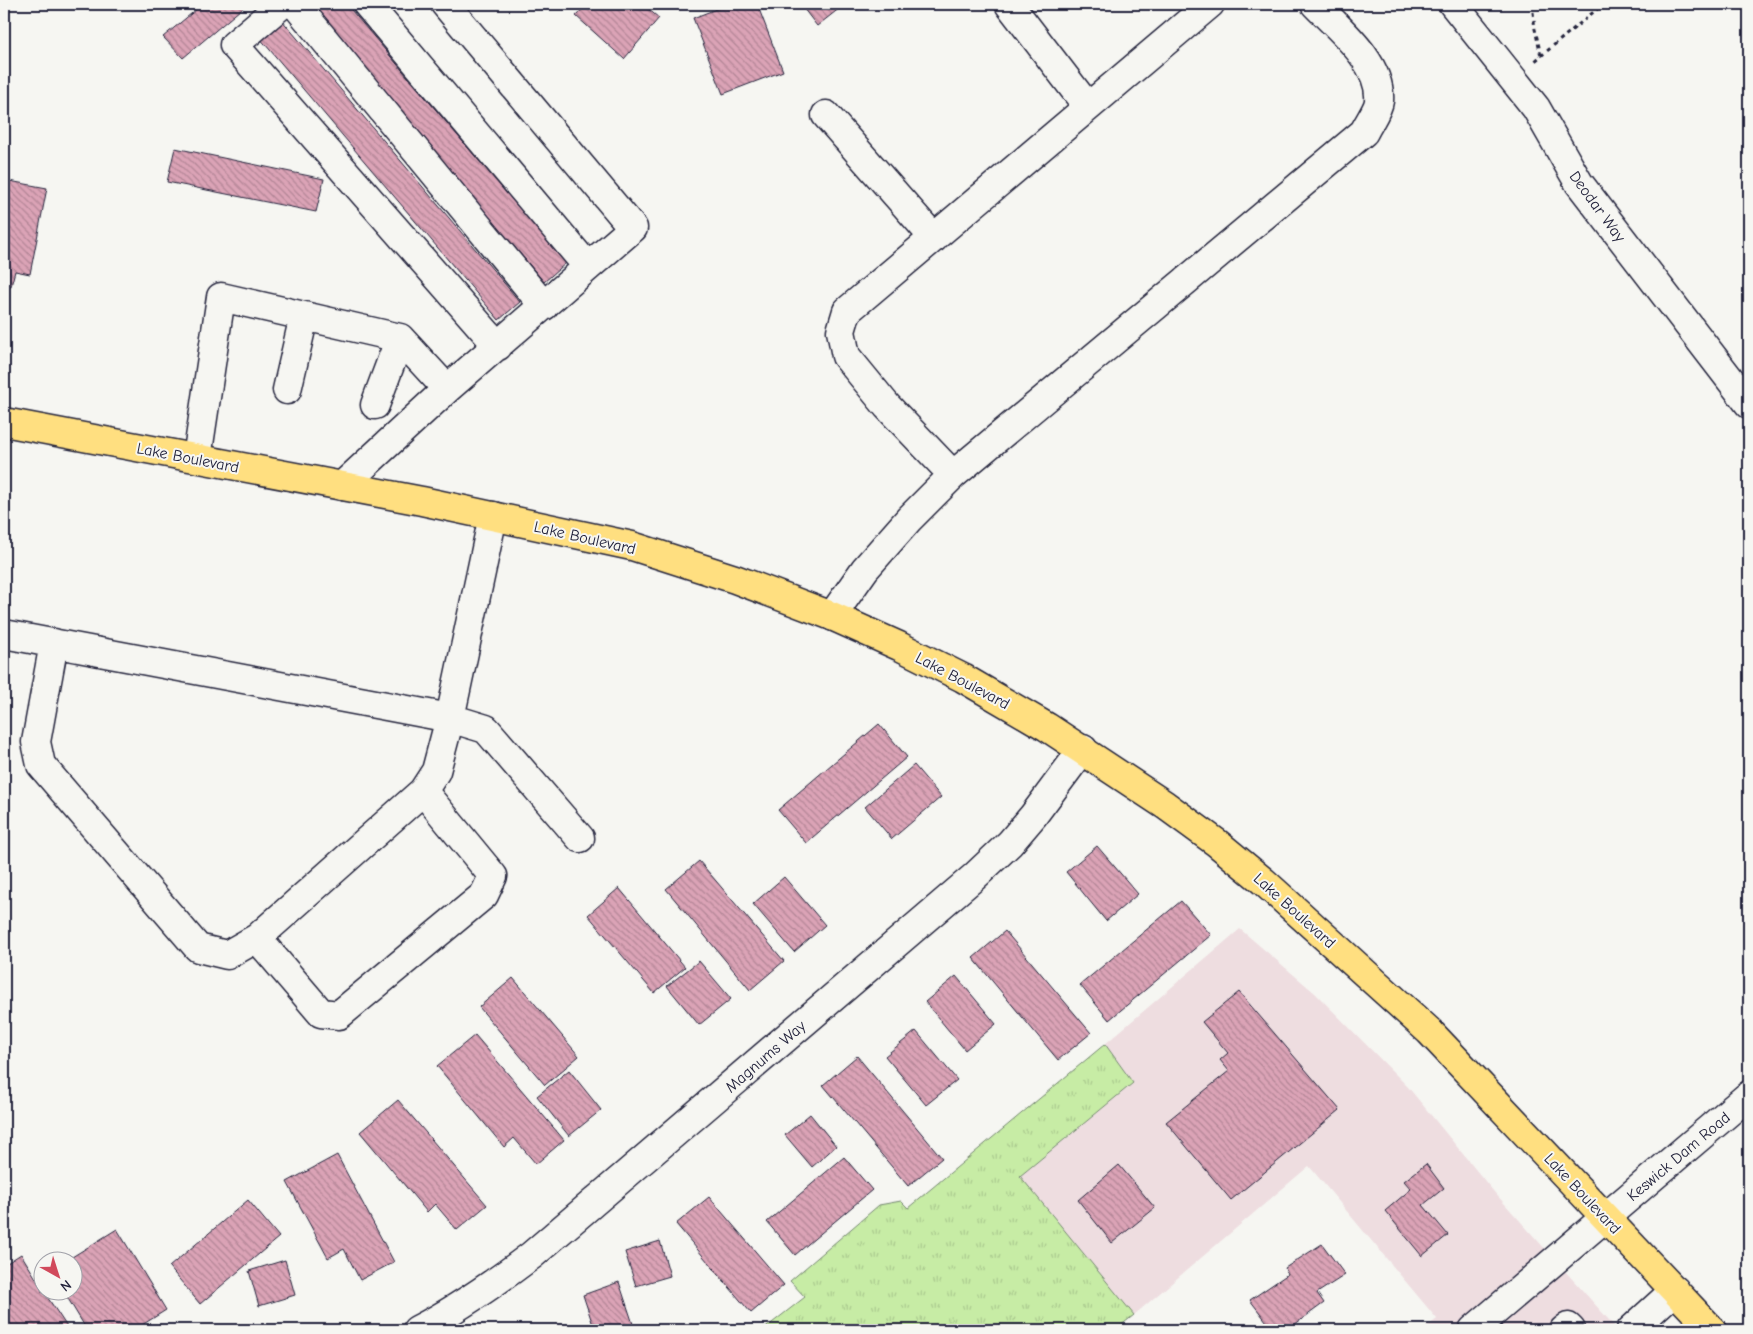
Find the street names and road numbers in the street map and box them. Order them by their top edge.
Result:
street label: Deodar Way [1565,168,1629,246]
street label: Lake Boulevard [135,439,240,477]
street label: Lake Boulevard [532,518,637,558]
street label: Lake Boulevard [912,649,1013,713]
street label: Lake Boulevard [1250,869,1339,952]
street label: Magnums Way [722,1016,810,1097]
street label: Keswick Dam Road [1623,1108,1734,1205]
street label: Lake Boulevard [1540,1150,1624,1238]

